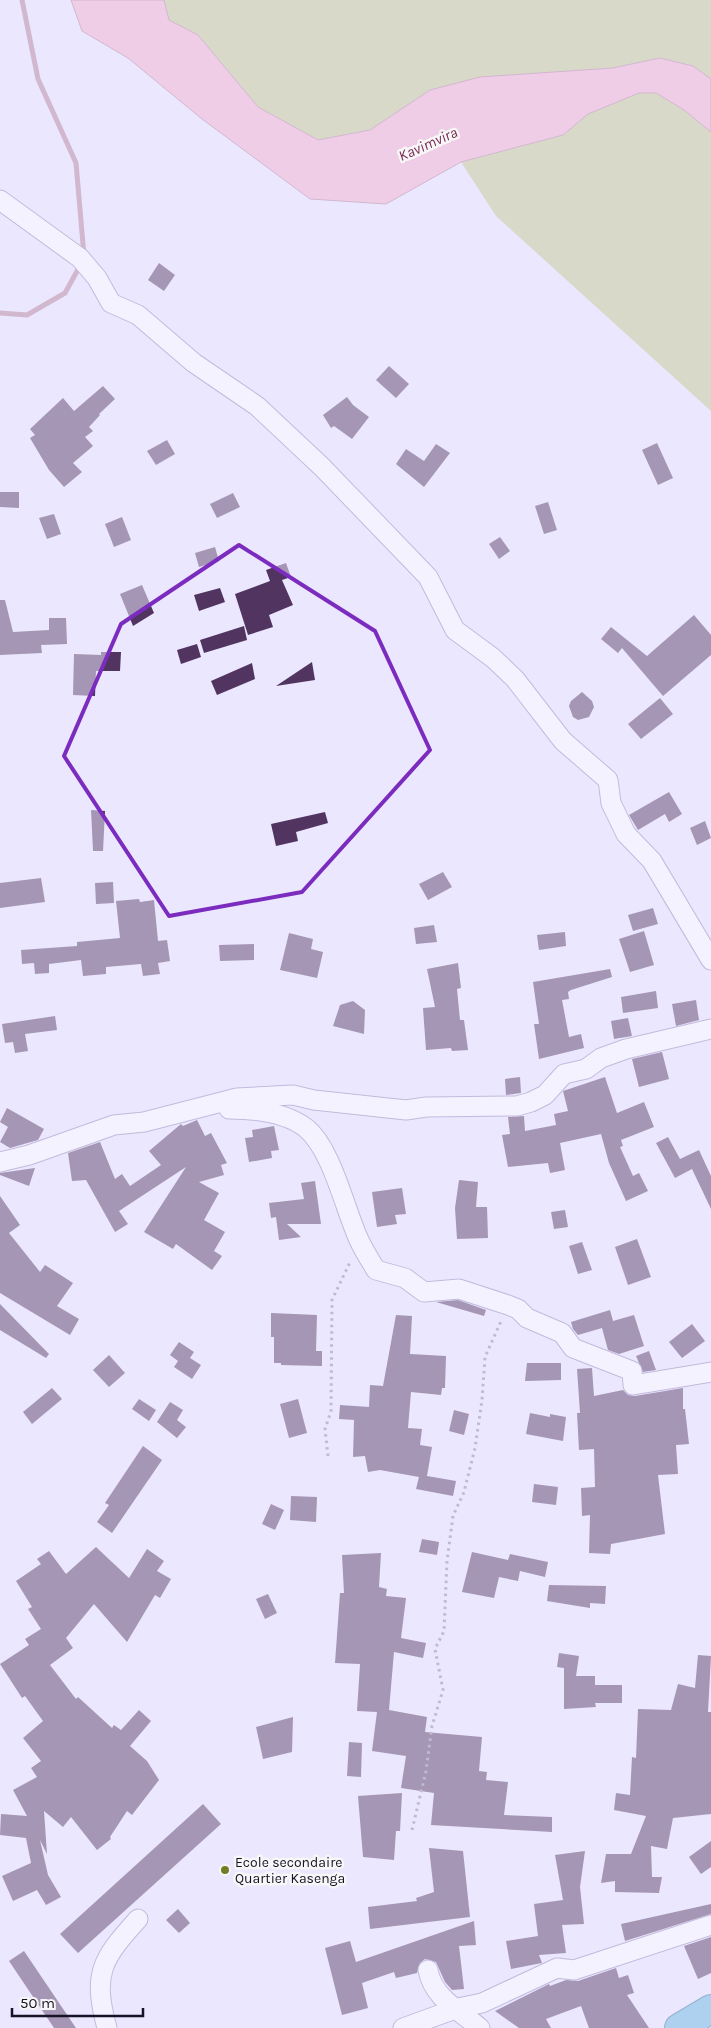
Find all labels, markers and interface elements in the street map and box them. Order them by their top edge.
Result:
water label: Kavimvira [396,123,460,165]
place label: Ecole secondaire Quartier Kasenga [235,1854,345,1887]
marker: Ecole secondaire Quartier Kasenga [219,1864,231,1876]
scale bar [12,1986,144,2018]
text: 50 m [20,1994,55,2012]

